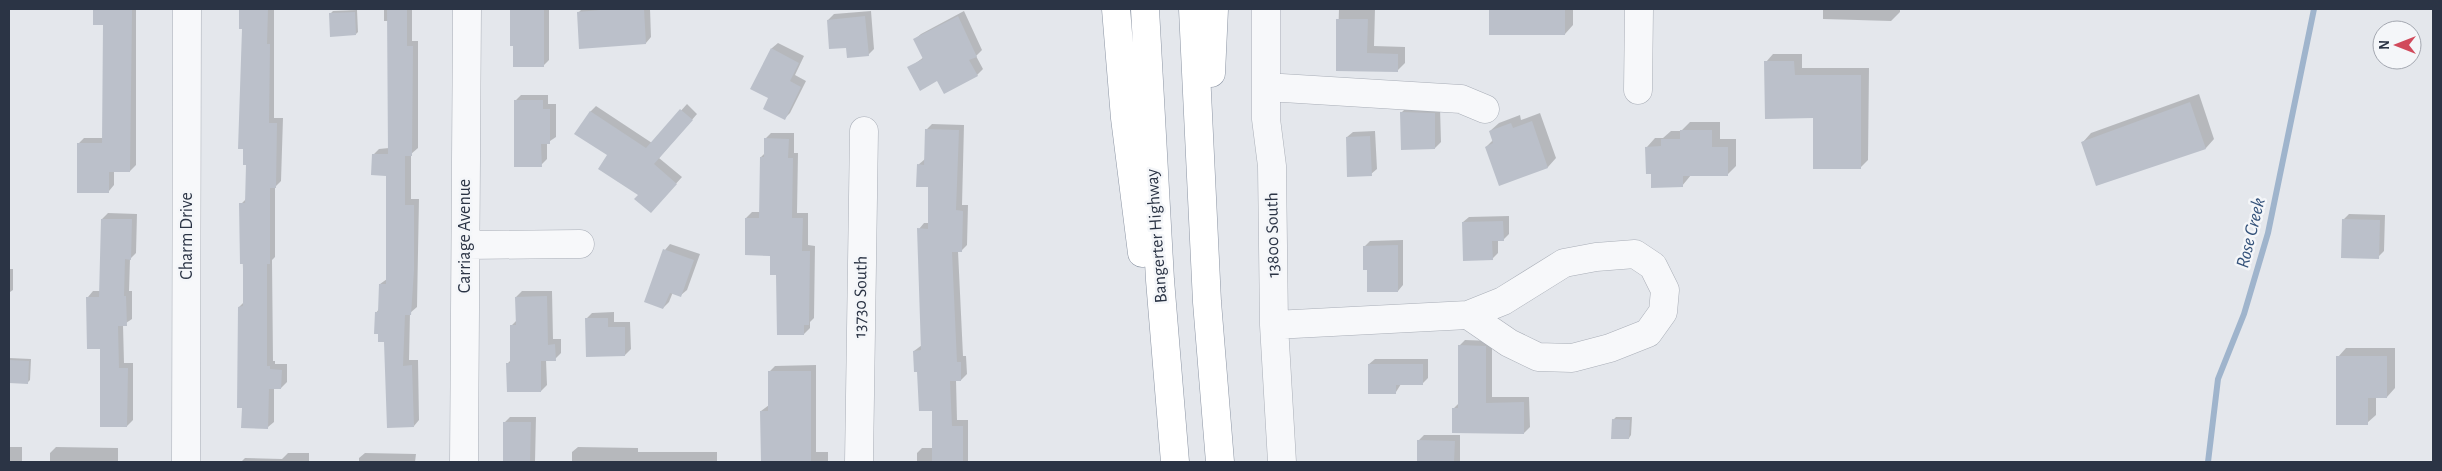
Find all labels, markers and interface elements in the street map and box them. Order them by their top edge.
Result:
north arrow [2372,20,2422,70]
text: N [2378,40,2392,50]
street label: Bangerter Highway [1143,168,1171,304]
street label: Carriage Avenue [456,179,474,293]
street label: Charm Drive [178,192,196,280]
street label: 13800 South [1263,192,1283,278]
water label: Rose Creek [2233,196,2269,270]
street label: 13730 South [851,256,871,338]

